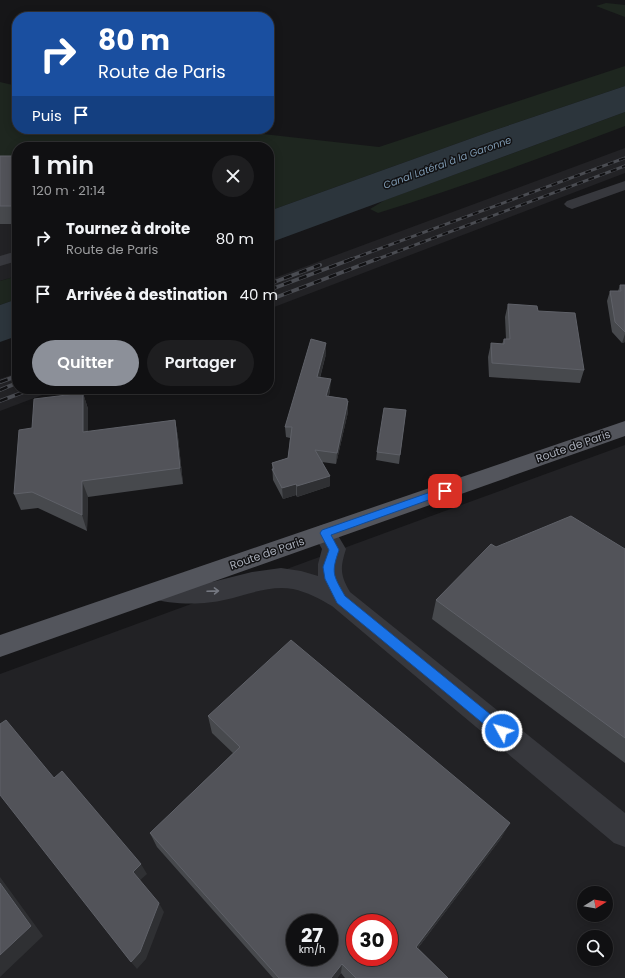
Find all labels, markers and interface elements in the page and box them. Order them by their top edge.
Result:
text: 80 m [98,21,170,60]
icon: right [32,28,84,80]
text: Route de Paris [98,59,226,84]
icon: arrive [70,104,92,126]
text: Puis [32,105,62,126]
water label: Canal Latéral à la Garonne [381,132,513,193]
text: 1 min [32,149,94,182]
button: close [212,155,254,197]
text: 120 m · 21:14 [32,181,105,200]
text: Tournez à droite [66,218,190,239]
icon: right [32,227,54,249]
text: 80 m [216,228,254,249]
text: Route de Paris [66,240,158,259]
icon: arrive [32,283,54,305]
text: Arrivée à destination [66,284,228,305]
text: 40 m [240,284,278,305]
button: Quitter [32,340,139,386]
button: Partager [147,340,254,386]
street label: Route de Paris [533,426,613,466]
pin [428,474,462,508]
icon: arrive [434,480,456,502]
street label: Route de Paris [227,533,307,573]
one-way arrow [206,587,219,595]
position arrow [481,710,523,752]
north arrow [577,886,613,922]
map controls [577,886,613,966]
speed limit sign: 30 [346,914,398,966]
text: 27 [301,921,323,949]
button: search [577,930,613,966]
text: km/h [299,942,325,957]

